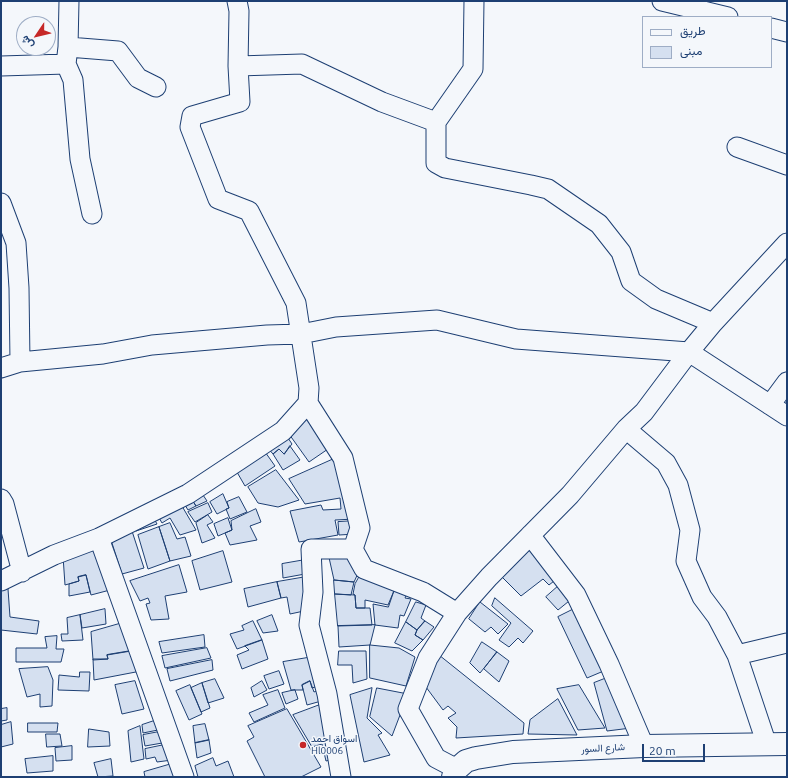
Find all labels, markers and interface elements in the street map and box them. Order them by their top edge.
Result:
north arrow [16,16,56,56]
legend [642,16,772,68]
text: طريق [680,24,705,37]
text: ش [18,33,36,51]
text: مبنى [680,44,702,57]
place label: اسواق احمد Hl0006 [311,733,357,756]
scale bar [644,736,707,762]
marker: اسواق احمد Hl0006 [298,740,308,750]
street label: شارع السور [581,741,625,755]
text: 20 m [649,744,676,757]

